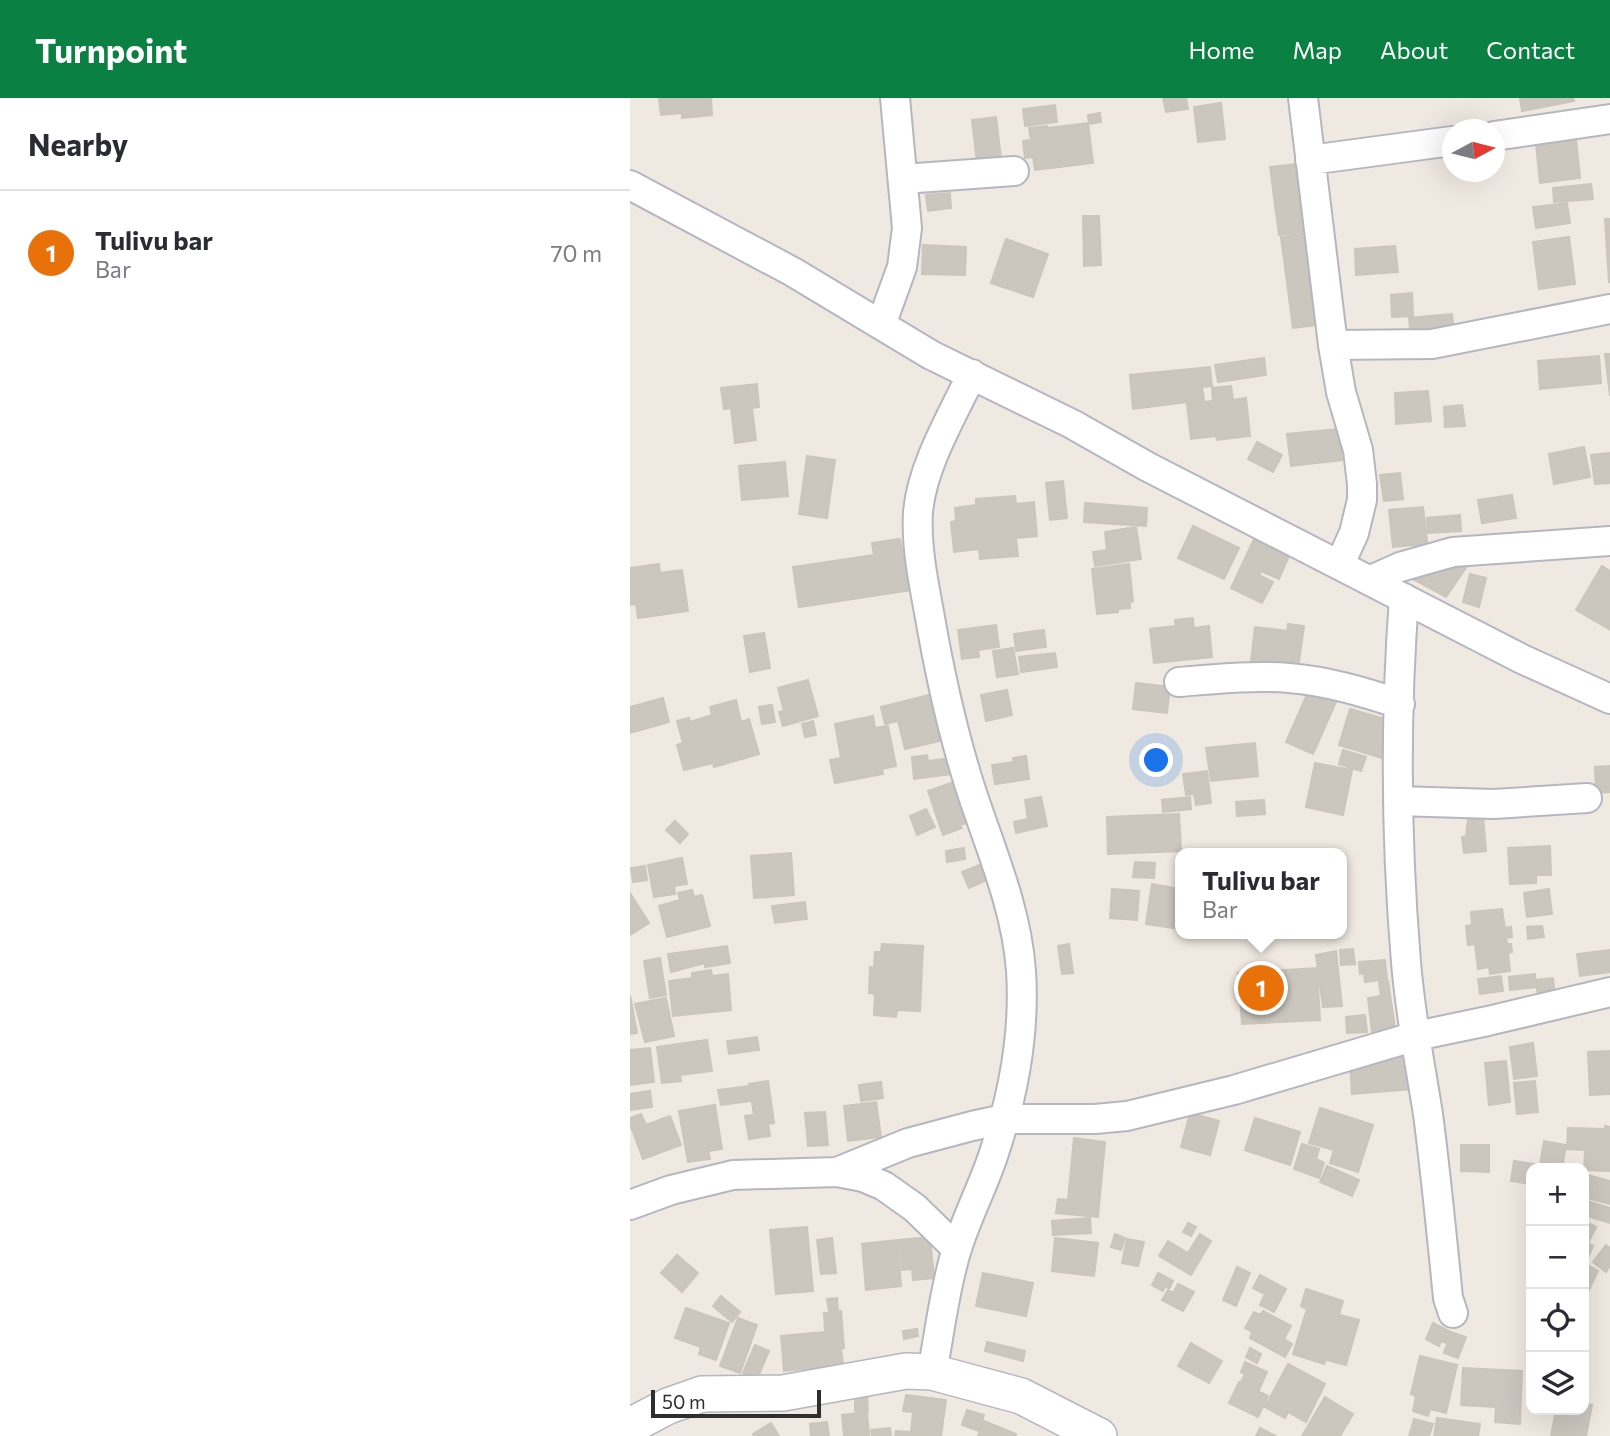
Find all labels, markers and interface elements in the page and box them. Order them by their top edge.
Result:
text: Turnpoint [35,29,187,70]
text: Home [1189,35,1255,64]
text: Map [1293,35,1342,64]
text: About [1380,35,1448,64]
text: Contact [1486,35,1575,64]
north arrow [1442,119,1505,182]
text: Nearby [28,125,128,162]
text: Tulivu bar [95,224,213,255]
text: 1 [46,239,56,267]
text: 70 m [550,239,602,267]
text: Bar [95,255,131,283]
your location [1139,743,1173,777]
popup [1175,848,1347,939]
text: Tulivu bar [1202,864,1320,895]
text: Bar [1202,895,1238,923]
pin: 1 [1238,962,1284,1014]
map controls [1526,1163,1589,1415]
button: + [1526,1163,1589,1226]
button: − [1526,1226,1589,1289]
button: locate [1526,1289,1589,1352]
button: layers [1526,1352,1589,1415]
scale bar [651,1387,821,1419]
text: 50 m [662,1390,706,1413]

